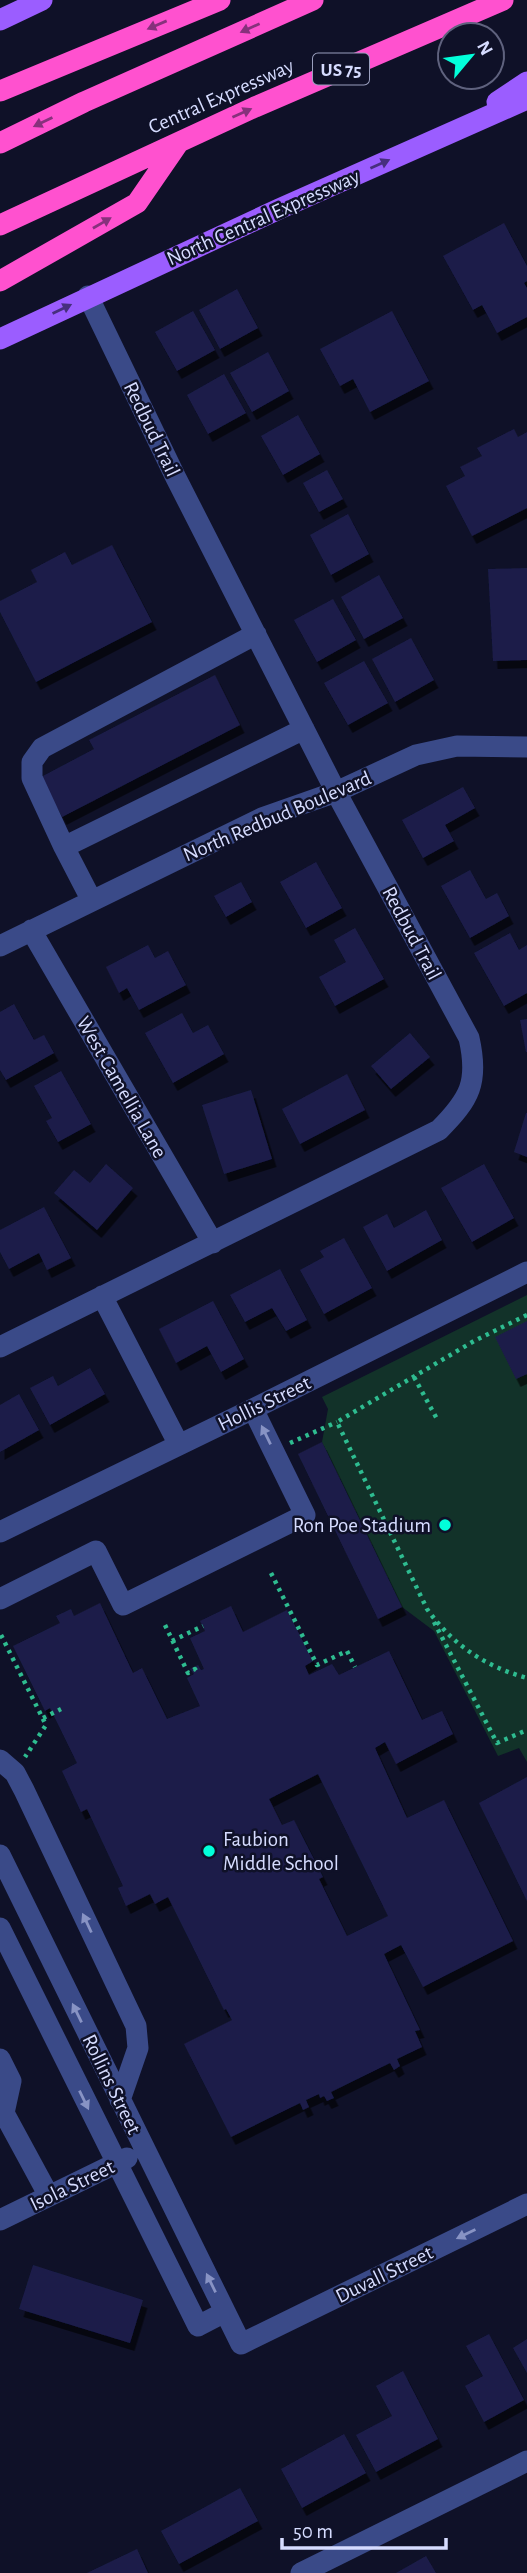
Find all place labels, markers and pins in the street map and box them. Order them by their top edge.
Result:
place label: Ron Poe Stadium [293,1515,431,1536]
marker: Ron Poe Stadium [437,1517,453,1533]
place label: Faubion Middle School [223,1829,339,1874]
marker: Faubion Middle School [201,1843,217,1859]

